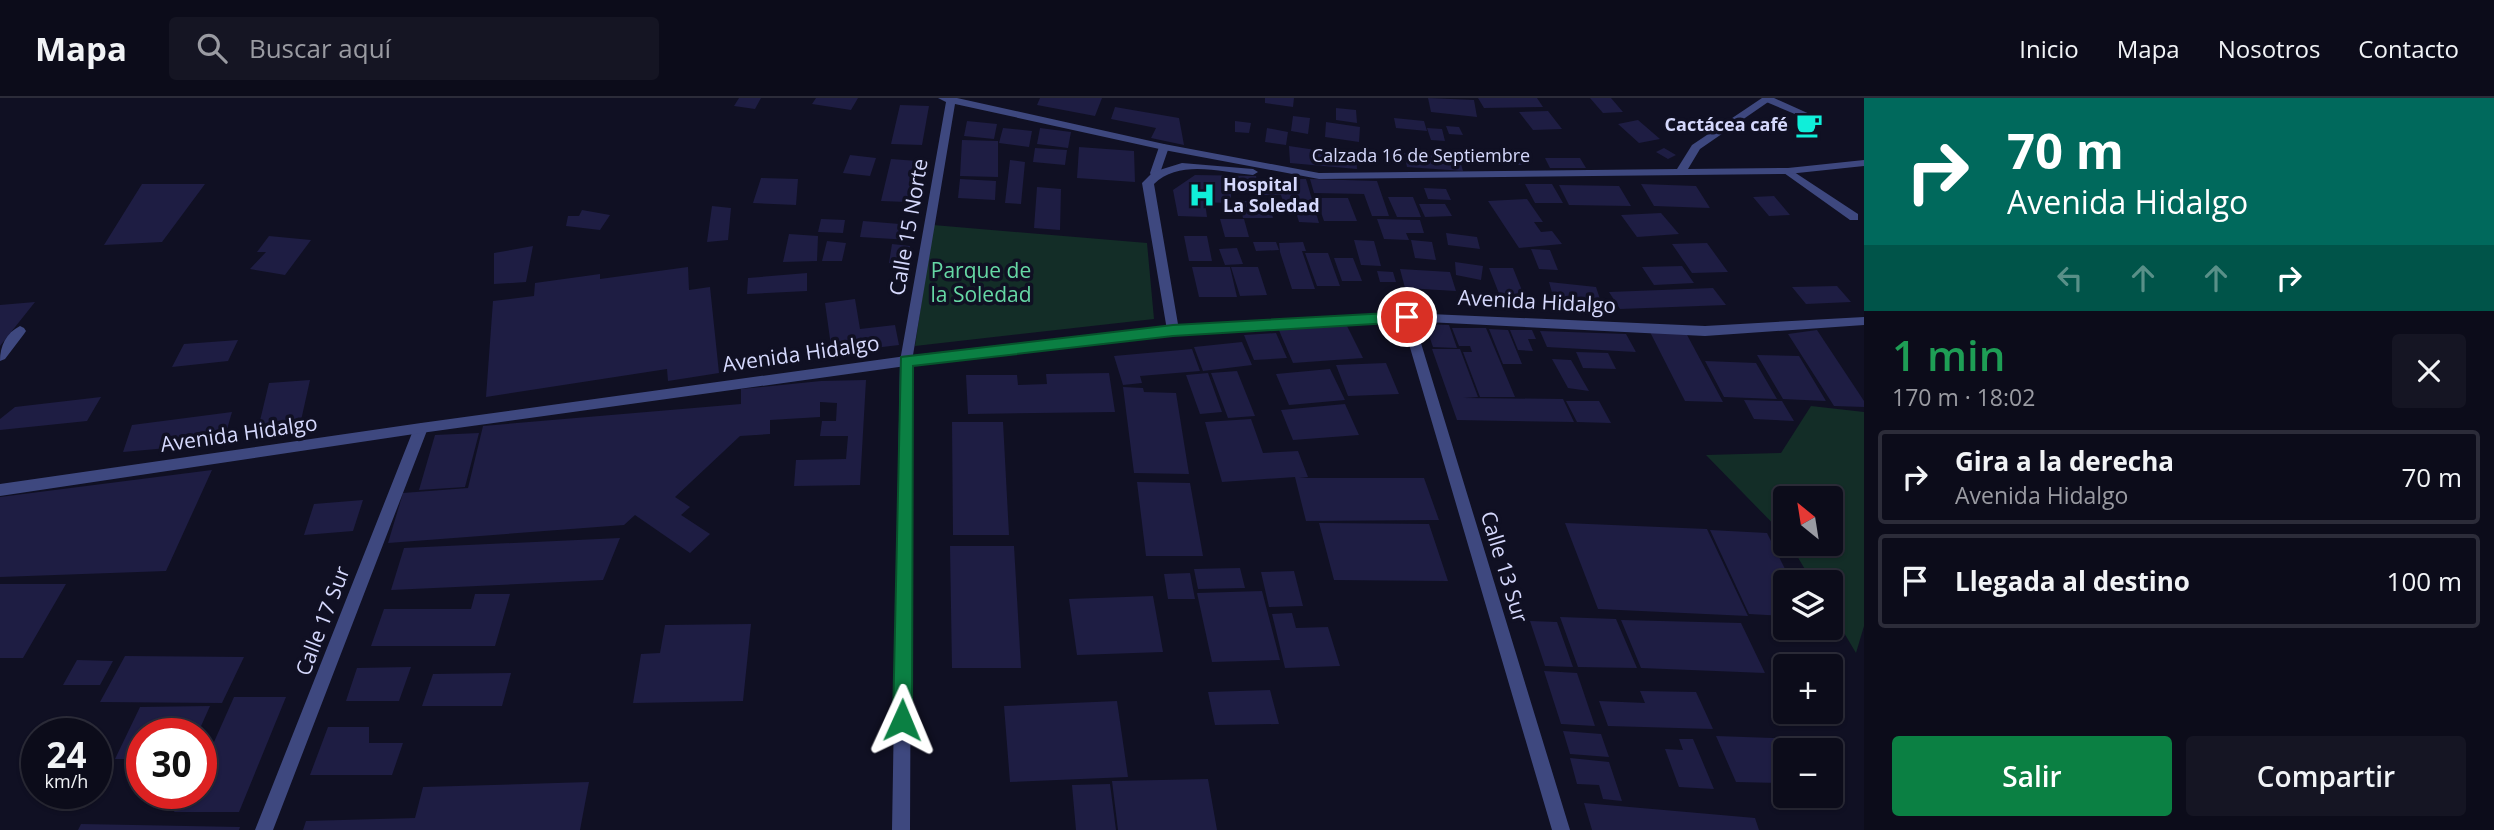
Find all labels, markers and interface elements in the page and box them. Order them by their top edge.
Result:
search box [169,17,659,80]
text: Mapa [35,26,127,71]
icon: search [193,29,231,67]
text: Buscar aquí [249,30,391,66]
text: Inicio [2019,32,2079,65]
text: Mapa [2117,32,2180,65]
text: Nosotros [2218,32,2320,65]
text: Contacto [2358,32,2459,65]
cafe icon: Cactácea café [1794,110,1824,140]
place label: Cactácea café [1665,112,1788,136]
text: 70 m [2007,117,2124,183]
icon: right [1892,126,1983,217]
street label: Calzada 16 de Septiembre [1312,143,1530,167]
street label: Calle 15 Norte [882,156,934,297]
place label: Hospital La Soledad [1223,172,1320,217]
hospital icon: Hospital La Soledad [1187,180,1217,210]
text: Avenida Hidalgo [2007,180,2248,223]
park label: Parque de la Soledad [930,256,1032,308]
icon: left [2051,259,2089,297]
icon: ahead [2124,259,2162,297]
icon: ahead [2197,259,2235,297]
icon: right [2270,259,2308,297]
street label: Avenida Hidalgo [1457,283,1617,319]
pin [1377,287,1437,347]
icon: arrive [1388,298,1426,336]
text: 1 min [1892,326,2005,383]
street label: Avenida Hidalgo [721,328,881,378]
button: close [2392,334,2466,408]
text: 170 m · 18:02 [1892,381,2035,413]
street label: Avenida Hidalgo [159,408,319,458]
text: Gira a la derecha [1955,443,2174,479]
icon: right [1896,458,1934,496]
text: 70 m [2401,459,2462,495]
text: Avenida Hidalgo [1955,479,2128,511]
north arrow [1773,486,1843,556]
map controls [1773,486,1843,808]
street label: Calle 13 Sur [1475,508,1535,626]
street label: Calle 17 Sur [288,561,356,679]
icon: arrive [1896,562,1934,600]
text: Llegada al destino [1955,563,2190,599]
text: 100 m [2387,563,2462,599]
button: layers [1773,570,1843,640]
button: + [1773,654,1843,724]
position arrow [865,683,939,757]
speed limit sign: 30 [126,718,217,809]
text: 24 [46,731,87,778]
button: Salir [1892,736,2172,816]
button: Compartir [2186,736,2466,816]
button: − [1773,738,1843,808]
text: km/h [45,769,88,793]

